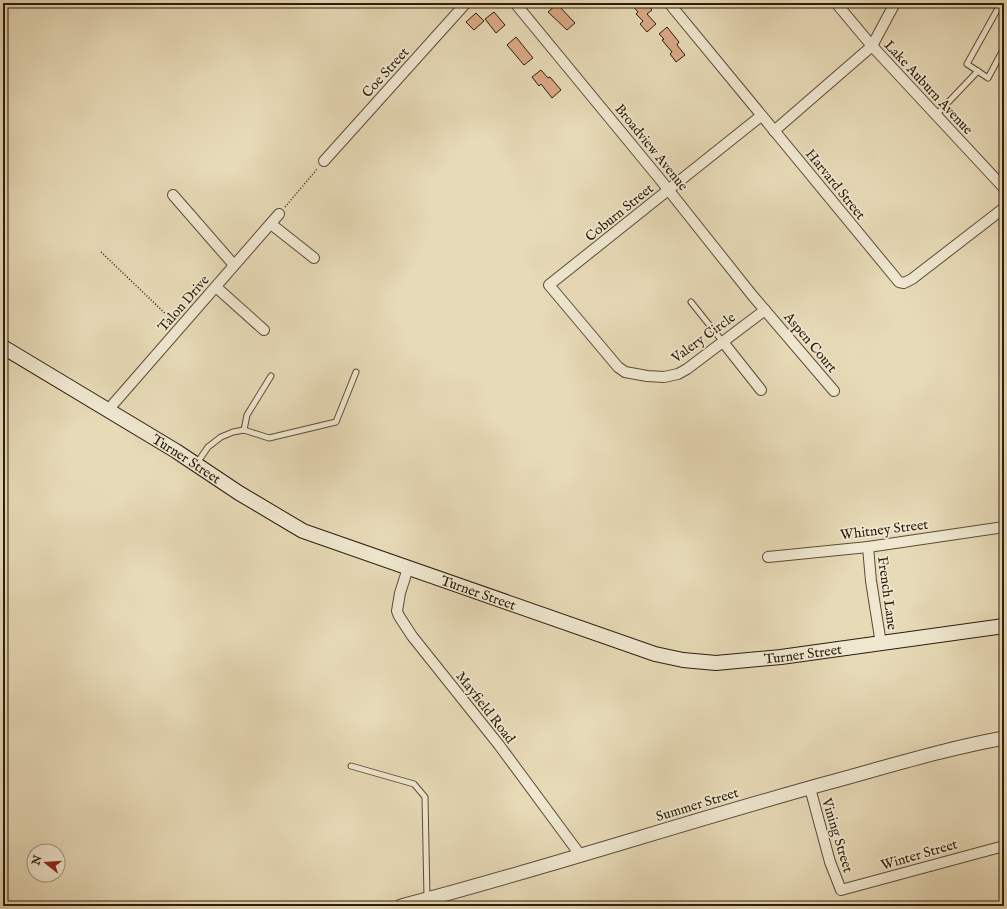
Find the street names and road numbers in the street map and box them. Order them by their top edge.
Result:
street label: Lake Auburn Avenue [880,37,977,139]
street label: Coe Street [358,44,413,102]
street label: Broadview Avenue [611,100,692,195]
street label: Harvard Street [801,146,869,224]
street label: Coburn Street [582,180,658,246]
street label: Talon Drive [154,271,214,336]
street label: Valery Circle [667,308,740,368]
street label: Aspen Court [779,308,841,377]
street label: Turner Street [149,431,224,488]
street label: Whitney Street [839,516,929,544]
street label: French Lane [873,555,901,632]
street label: Turner Street [438,572,518,615]
street label: Turner Street [763,641,843,669]
street label: Mayfield Road [451,668,519,748]
street label: Summer Street [654,784,741,826]
street label: Vining Street [817,795,857,875]
street label: Winter Street [879,835,960,874]

